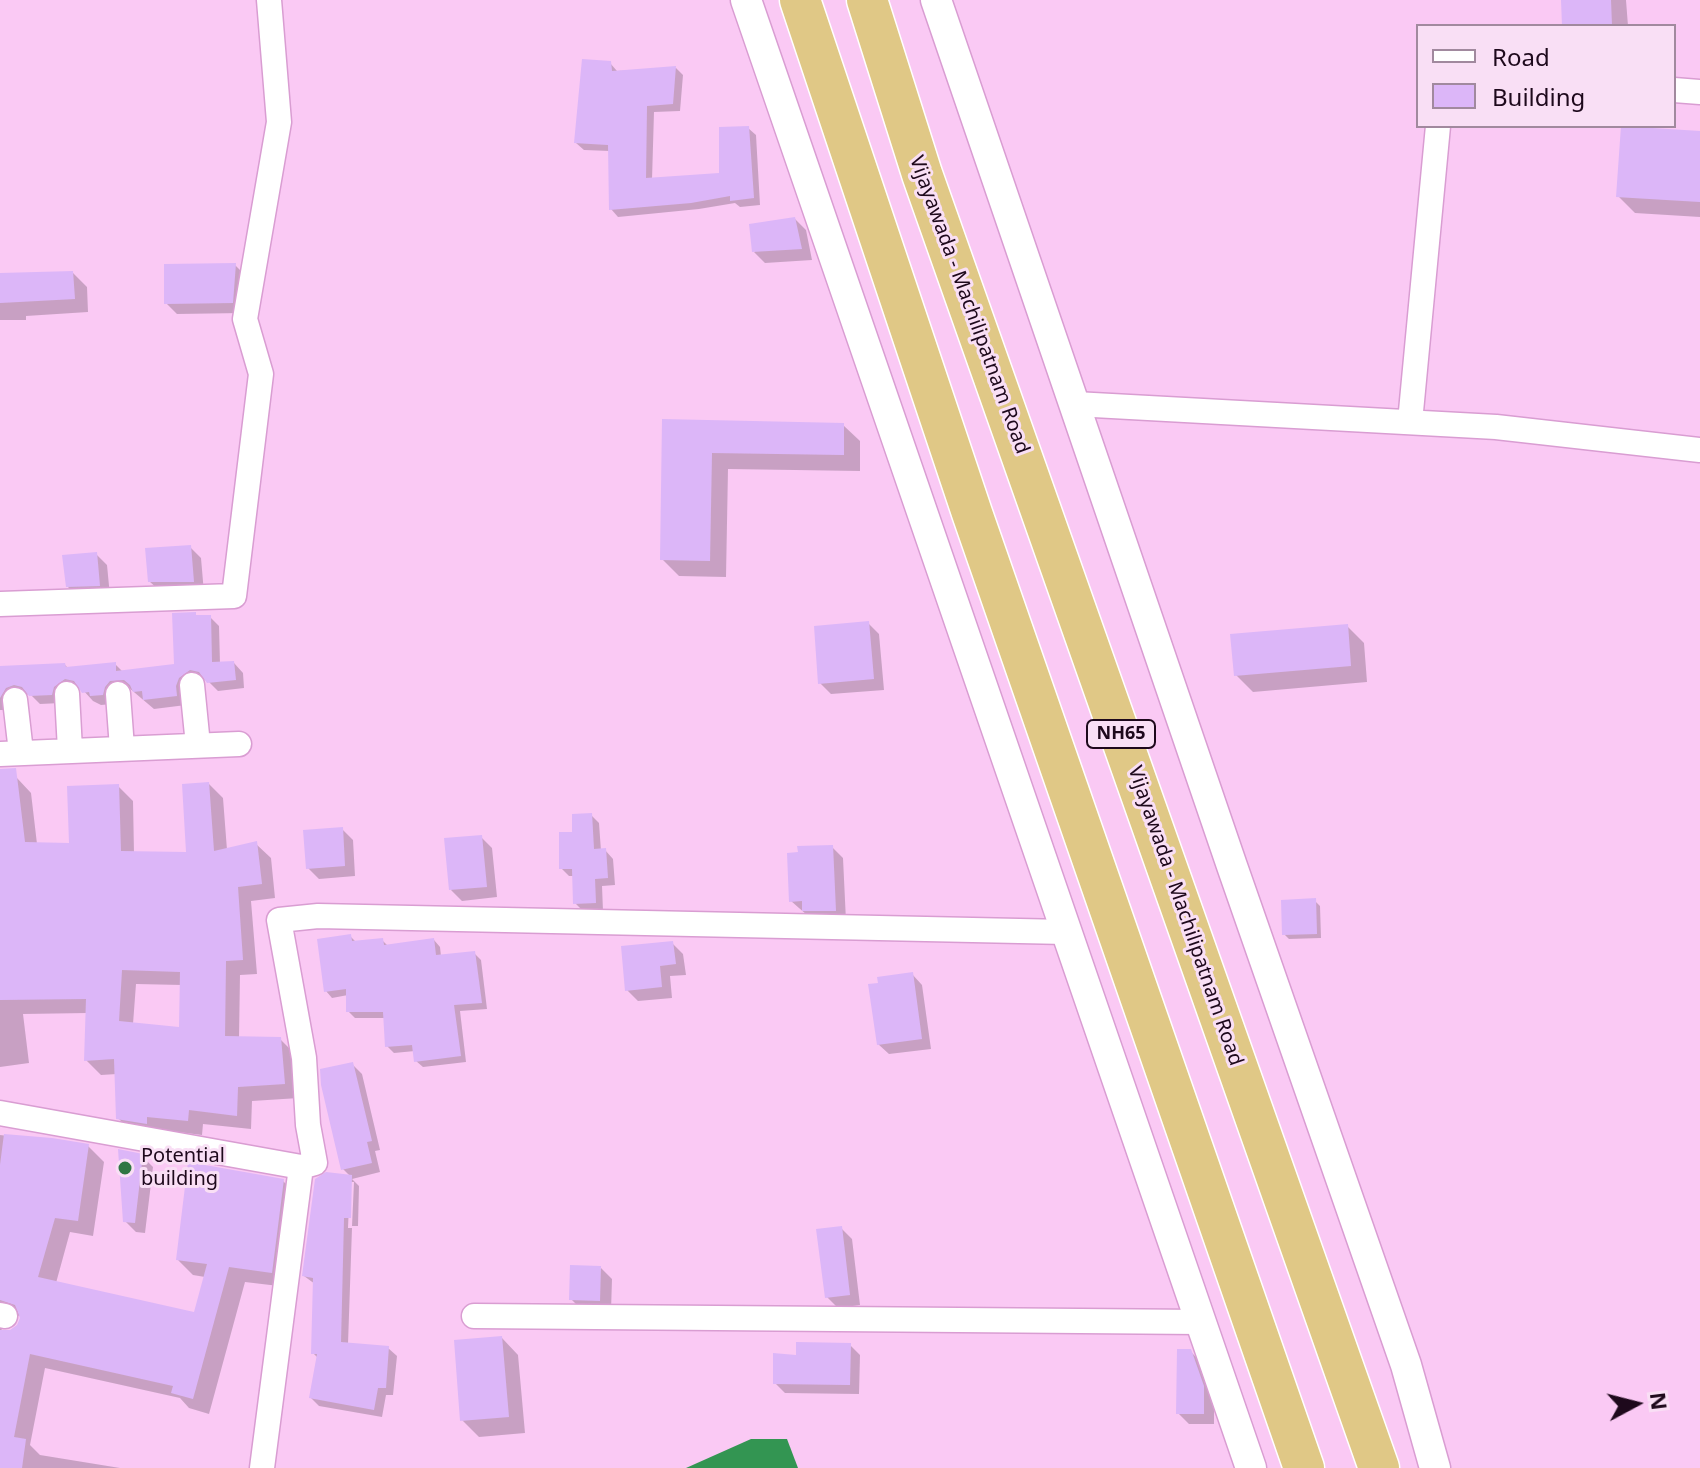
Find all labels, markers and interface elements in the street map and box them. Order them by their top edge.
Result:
legend [1416,24,1676,128]
text: Road [1492,40,1550,73]
text: Building [1492,80,1585,113]
street label: Vijayawada - Machilipatnam Road [904,153,1034,457]
road number: NH65 [1087,720,1155,748]
street label: Vijayawada - Machilipatnam Road [1122,763,1248,1069]
place label: Potential building [141,1144,225,1191]
marker: Potential building [116,1159,134,1177]
north arrow [1596,1364,1676,1444]
text: N [1644,1390,1676,1412]

